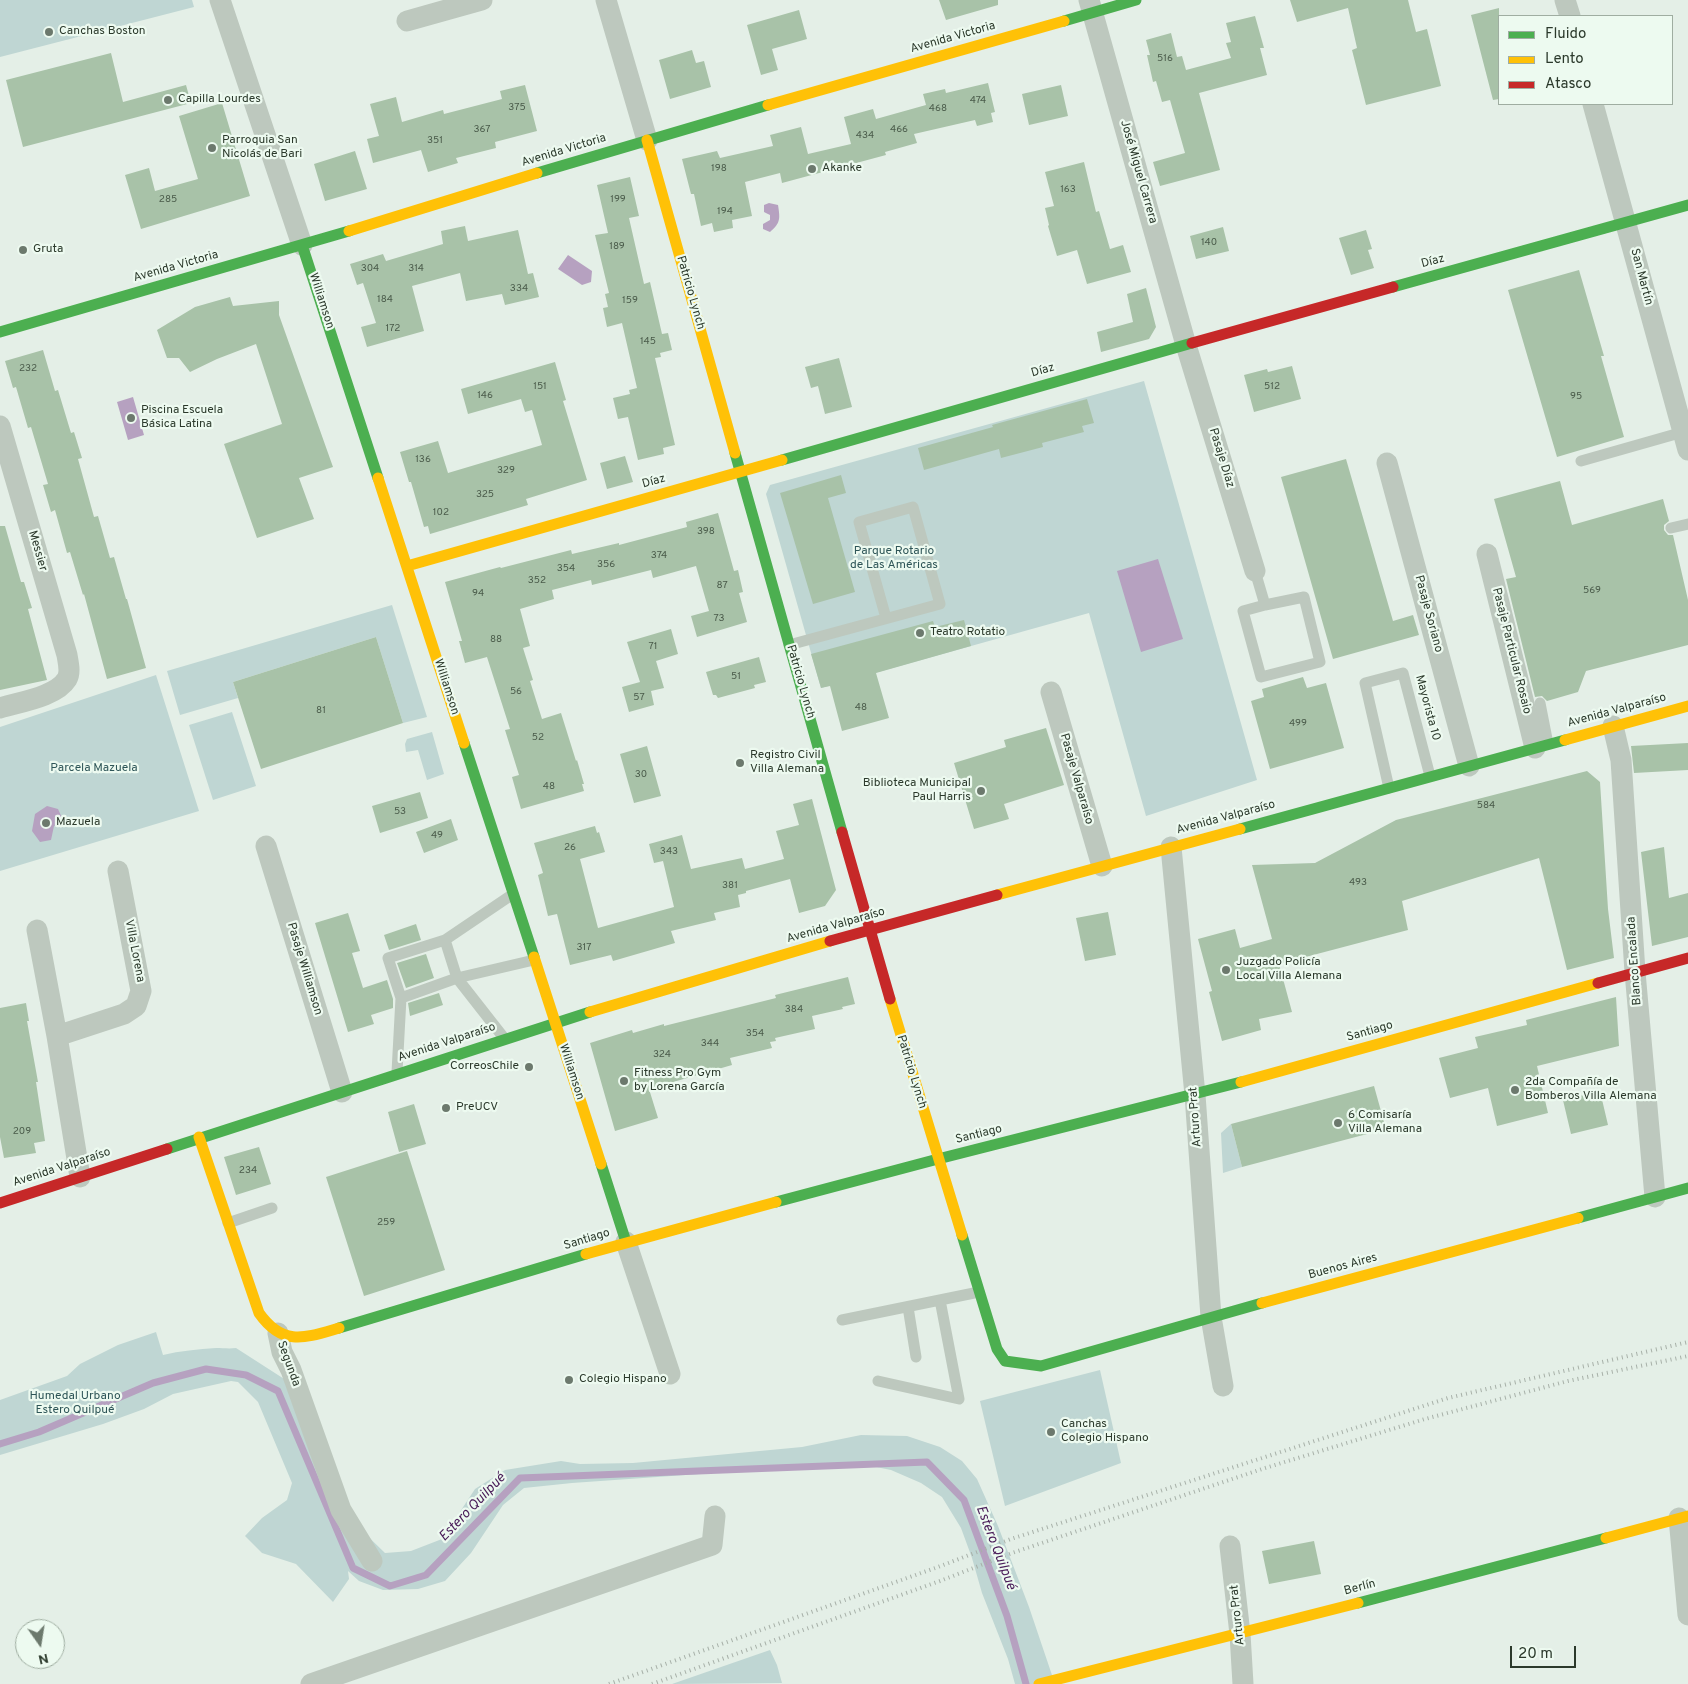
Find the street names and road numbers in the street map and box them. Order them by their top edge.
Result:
street label: Avenida Victoria [909,19,997,57]
street label: José Miguel Carrera [1116,119,1160,225]
street label: Avenida Victoria [520,131,608,171]
street label: San Martín [1627,247,1655,307]
street label: Avenida Victoria [132,248,220,286]
street label: Díaz [1420,252,1446,272]
street label: Patricio Lynch [673,254,707,332]
street label: Williamson [305,271,337,331]
street label: Díaz [1030,361,1056,381]
street label: Pasaje Díaz [1205,426,1237,490]
street label: Díaz [641,472,667,492]
street label: Messier [24,529,50,573]
street label: Pasaje Soriano [1411,574,1445,654]
street label: Pasaje Particular Rosaio [1488,586,1534,716]
street label: Patricio Lynch [783,643,817,721]
street label: Williamson [430,657,462,717]
street label: Mayorista 10 [1411,674,1443,742]
street label: Avenida Valparaíso [1566,691,1668,731]
street label: Pasaje Valparaíso [1056,732,1096,826]
street label: Avenida Valparaíso [1175,798,1277,838]
street label: Avenida Valparaíso [785,905,887,947]
street label: Blanco Encalada [1625,916,1645,1006]
street label: Villa Lorena [121,918,147,984]
street label: Pasaje Williamson [283,921,325,1017]
street label: Santiago [1345,1019,1395,1045]
street label: Avenida Valparaíso [396,1020,498,1066]
street label: Patricio Lynch [893,1033,929,1111]
street label: Williamson [555,1042,587,1102]
street label: Arturo Prat [1187,1086,1205,1148]
street label: Santiago [954,1122,1004,1148]
street label: Avenida Valparaíso [11,1145,113,1191]
street label: Santiago [562,1226,612,1254]
street label: Buenos Aires [1307,1251,1379,1283]
street label: Segunda [273,1339,303,1389]
street label: Berlín [1343,1577,1377,1599]
street label: Arturo Prat [1228,1584,1248,1646]

